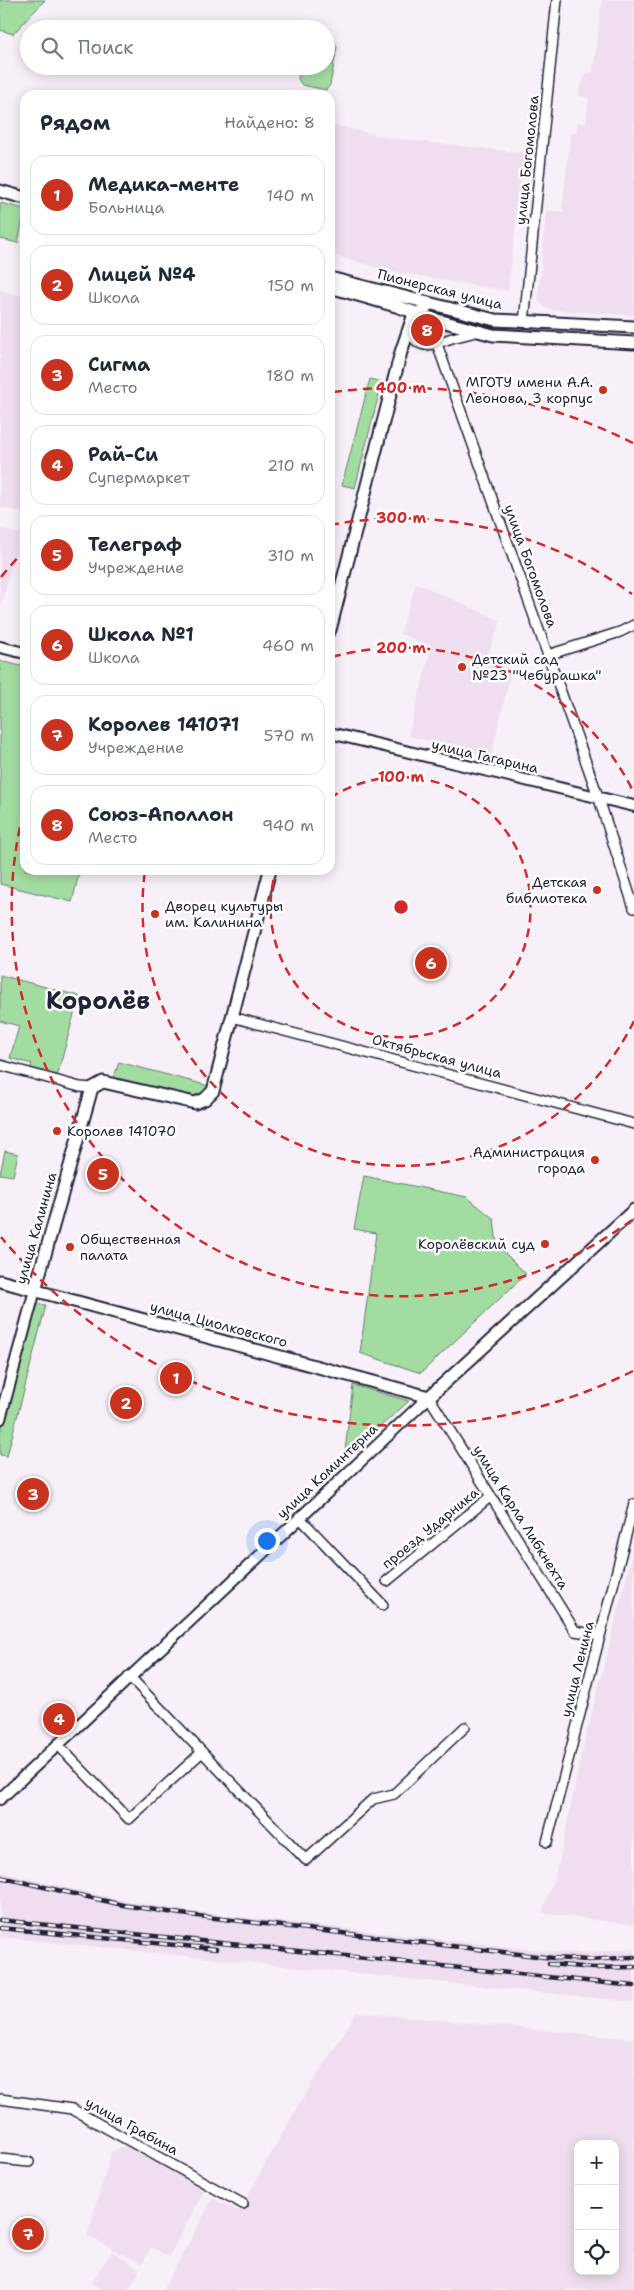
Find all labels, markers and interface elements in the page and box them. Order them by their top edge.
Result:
search box [20,20,335,75]
icon: search [38,34,66,62]
text: Поиск [78,35,133,60]
street label: улица Богомолова [511,94,543,226]
text: Рядом [40,109,110,137]
text: Найдено: 8 [224,112,315,133]
text: Медика-менте [88,172,239,197]
text: 1 [53,185,61,206]
text: 140 m [267,185,314,206]
text: Больница [88,197,164,218]
text: Лицей №4 [88,262,195,287]
street label: Пионерская улица [376,265,505,313]
text: 2 [51,275,63,296]
text: 150 m [267,275,314,296]
text: Школа [88,287,140,308]
pin: 8 [411,311,443,349]
text: Сигма [88,352,150,377]
text: 3 [51,365,63,386]
text: 180 m [266,365,314,386]
place label: МГОТУ имени А.А. Леонова, 3 корпус [465,373,593,407]
text: Место [88,377,138,398]
text: 400 m [376,378,426,398]
marker: МГОТУ имени А.А. Леонова, 3 корпус [597,384,609,396]
text: Рай-Си [88,442,158,467]
text: 4 [51,455,63,476]
text: 210 m [267,455,314,476]
text: Супермаркет [88,467,190,488]
street label: улица Богомолова [500,502,562,630]
text: 300 m [376,508,426,528]
text: Телеграф [88,532,182,557]
text: 5 [52,545,62,566]
text: 310 m [267,545,314,566]
text: Учреждение [88,557,184,578]
text: Школа №1 [88,622,194,647]
text: 6 [51,635,63,656]
text: 460 m [262,635,314,656]
text: 200 m [376,638,426,658]
text: Школа [88,647,140,668]
place label: Детский сад №23 "Чебурашка" [472,650,601,684]
marker: Детский сад №23 "Чебурашка" [456,661,468,673]
text: Королев 141071 [88,712,239,737]
text: 7 [51,725,63,746]
text: 570 m [264,725,314,746]
street label: улица Гагарина [430,735,540,777]
text: Учреждение [88,737,184,758]
text: 100 m [378,767,424,787]
text: Союз-Аполлон [88,802,233,827]
text: 8 [51,815,63,836]
text: 940 m [262,815,314,836]
text: Место [88,827,138,848]
place label: Детская библиотека [506,873,587,907]
marker: Детская библиотека [591,884,603,896]
place label: Дворец культуры им. Калинина [165,897,283,931]
centre of rings [392,898,410,916]
marker: Дворец культуры им. Калинина [149,908,161,920]
pin: 6 [415,944,447,982]
district label: Королёв [46,985,150,1017]
street label: Октябрьская улица [370,1030,504,1082]
place label: Королев 141070 [67,1122,176,1140]
marker: Королев 141070 [51,1125,63,1137]
place label: Администрация города [473,1143,585,1177]
marker: Администрация города [589,1154,601,1166]
pin: 5 [87,1155,119,1193]
street label: улица Калинина [11,1170,61,1286]
place label: Общественная палата [80,1230,181,1264]
place label: Королёвский суд [418,1235,535,1253]
marker: Королёвский суд [539,1238,551,1250]
marker: Общественная палата [64,1241,76,1253]
street label: улица Циолковского [148,1297,290,1351]
pin: 1 [160,1359,192,1397]
pin: 2 [110,1384,142,1422]
street label: улица Коминтерна [273,1419,381,1522]
street label: улица Карла Либкнехта [469,1442,573,1593]
pin: 3 [17,1475,49,1513]
street label: проезд Ударника [378,1483,482,1572]
your location [254,1528,280,1554]
street label: улица Ленина [556,1619,598,1719]
pin: 4 [43,1700,75,1738]
street label: улица Грабина [82,2093,182,2159]
map controls [574,2140,619,2275]
button: + [574,2140,619,2185]
button: − [574,2185,619,2230]
pin: 7 [12,2215,44,2253]
button: locate [574,2230,619,2275]

